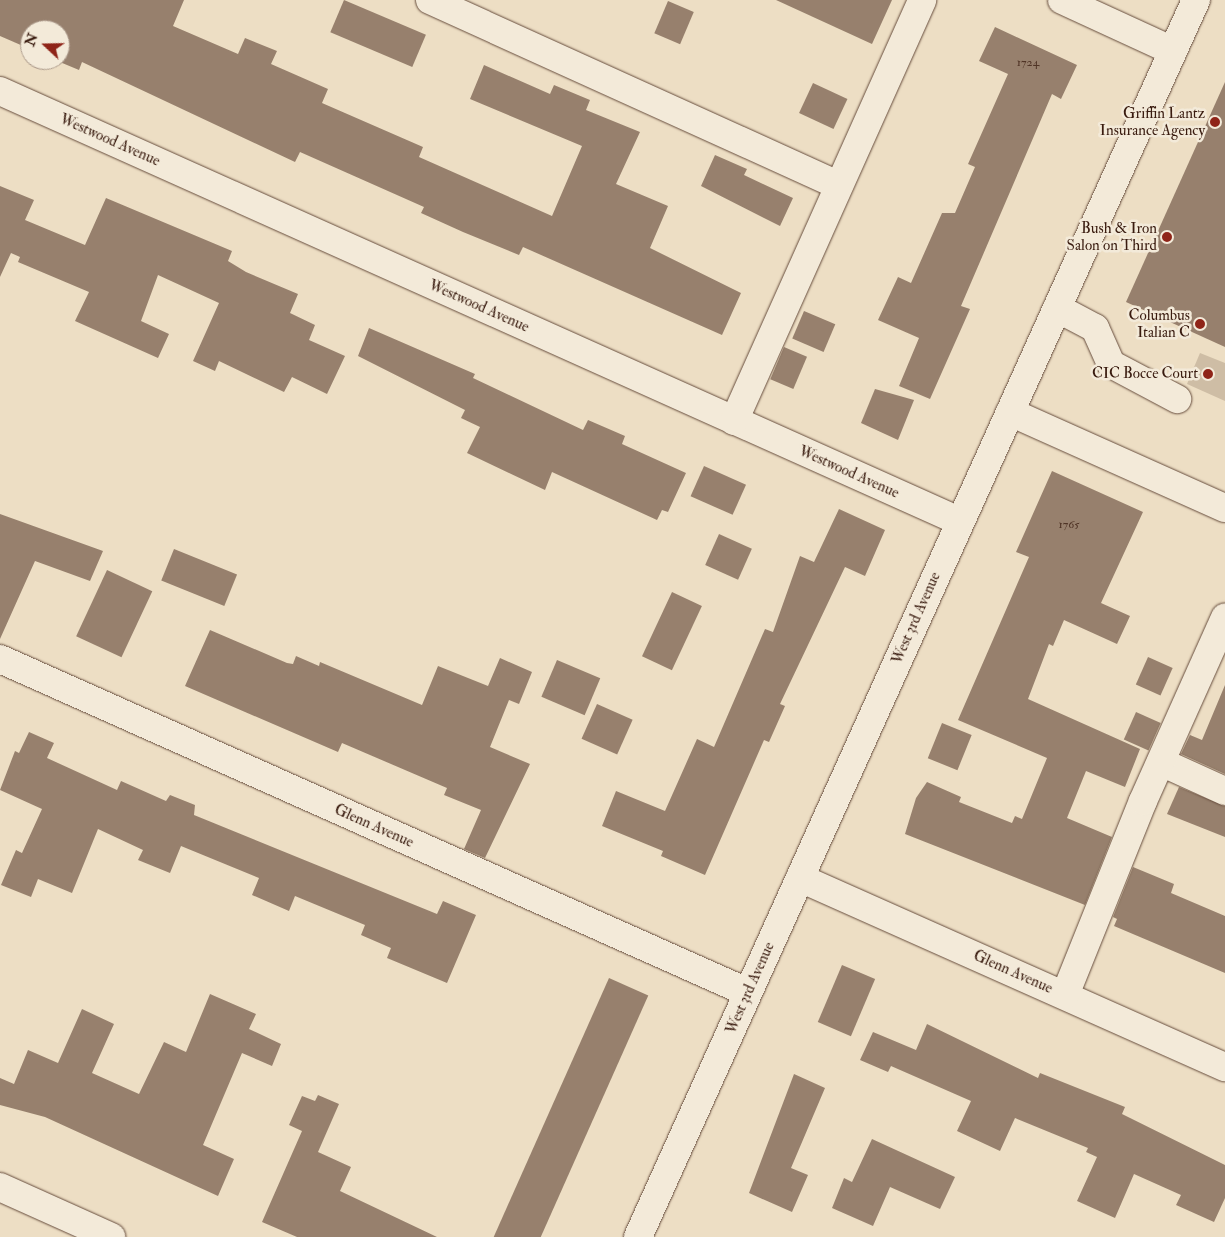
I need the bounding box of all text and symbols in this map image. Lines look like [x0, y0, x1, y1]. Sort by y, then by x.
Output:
north arrow [20, 20, 70, 70]
text: N [21, 31, 42, 49]
house number: 1724 [1017, 56, 1039, 70]
place label: Griffin Lantz Insurance Agency [1100, 104, 1205, 139]
street label: Westwood Avenue [57, 110, 163, 170]
marker: Griffin Lantz Insurance Agency [1209, 116, 1221, 128]
place label: Bush & Iron Salon on Third [1067, 219, 1157, 254]
marker: Bush & Iron Salon on Third [1161, 231, 1173, 243]
street label: Westwood Avenue [426, 276, 532, 336]
place label: Columbus Italian C [1129, 306, 1190, 341]
marker: Columbus Italian C [1194, 318, 1206, 330]
place label: CIC Bocce Court [1092, 365, 1198, 383]
marker: CIC Bocce Court [1202, 368, 1214, 380]
street label: Westwood Avenue [796, 442, 902, 502]
house number: 1765 [1058, 518, 1080, 532]
street label: West 3rd Avenue [888, 569, 944, 667]
street label: Glenn Avenue [332, 801, 416, 851]
street label: West 3rd Avenue [722, 939, 778, 1037]
street label: Glenn Avenue [971, 947, 1055, 997]

